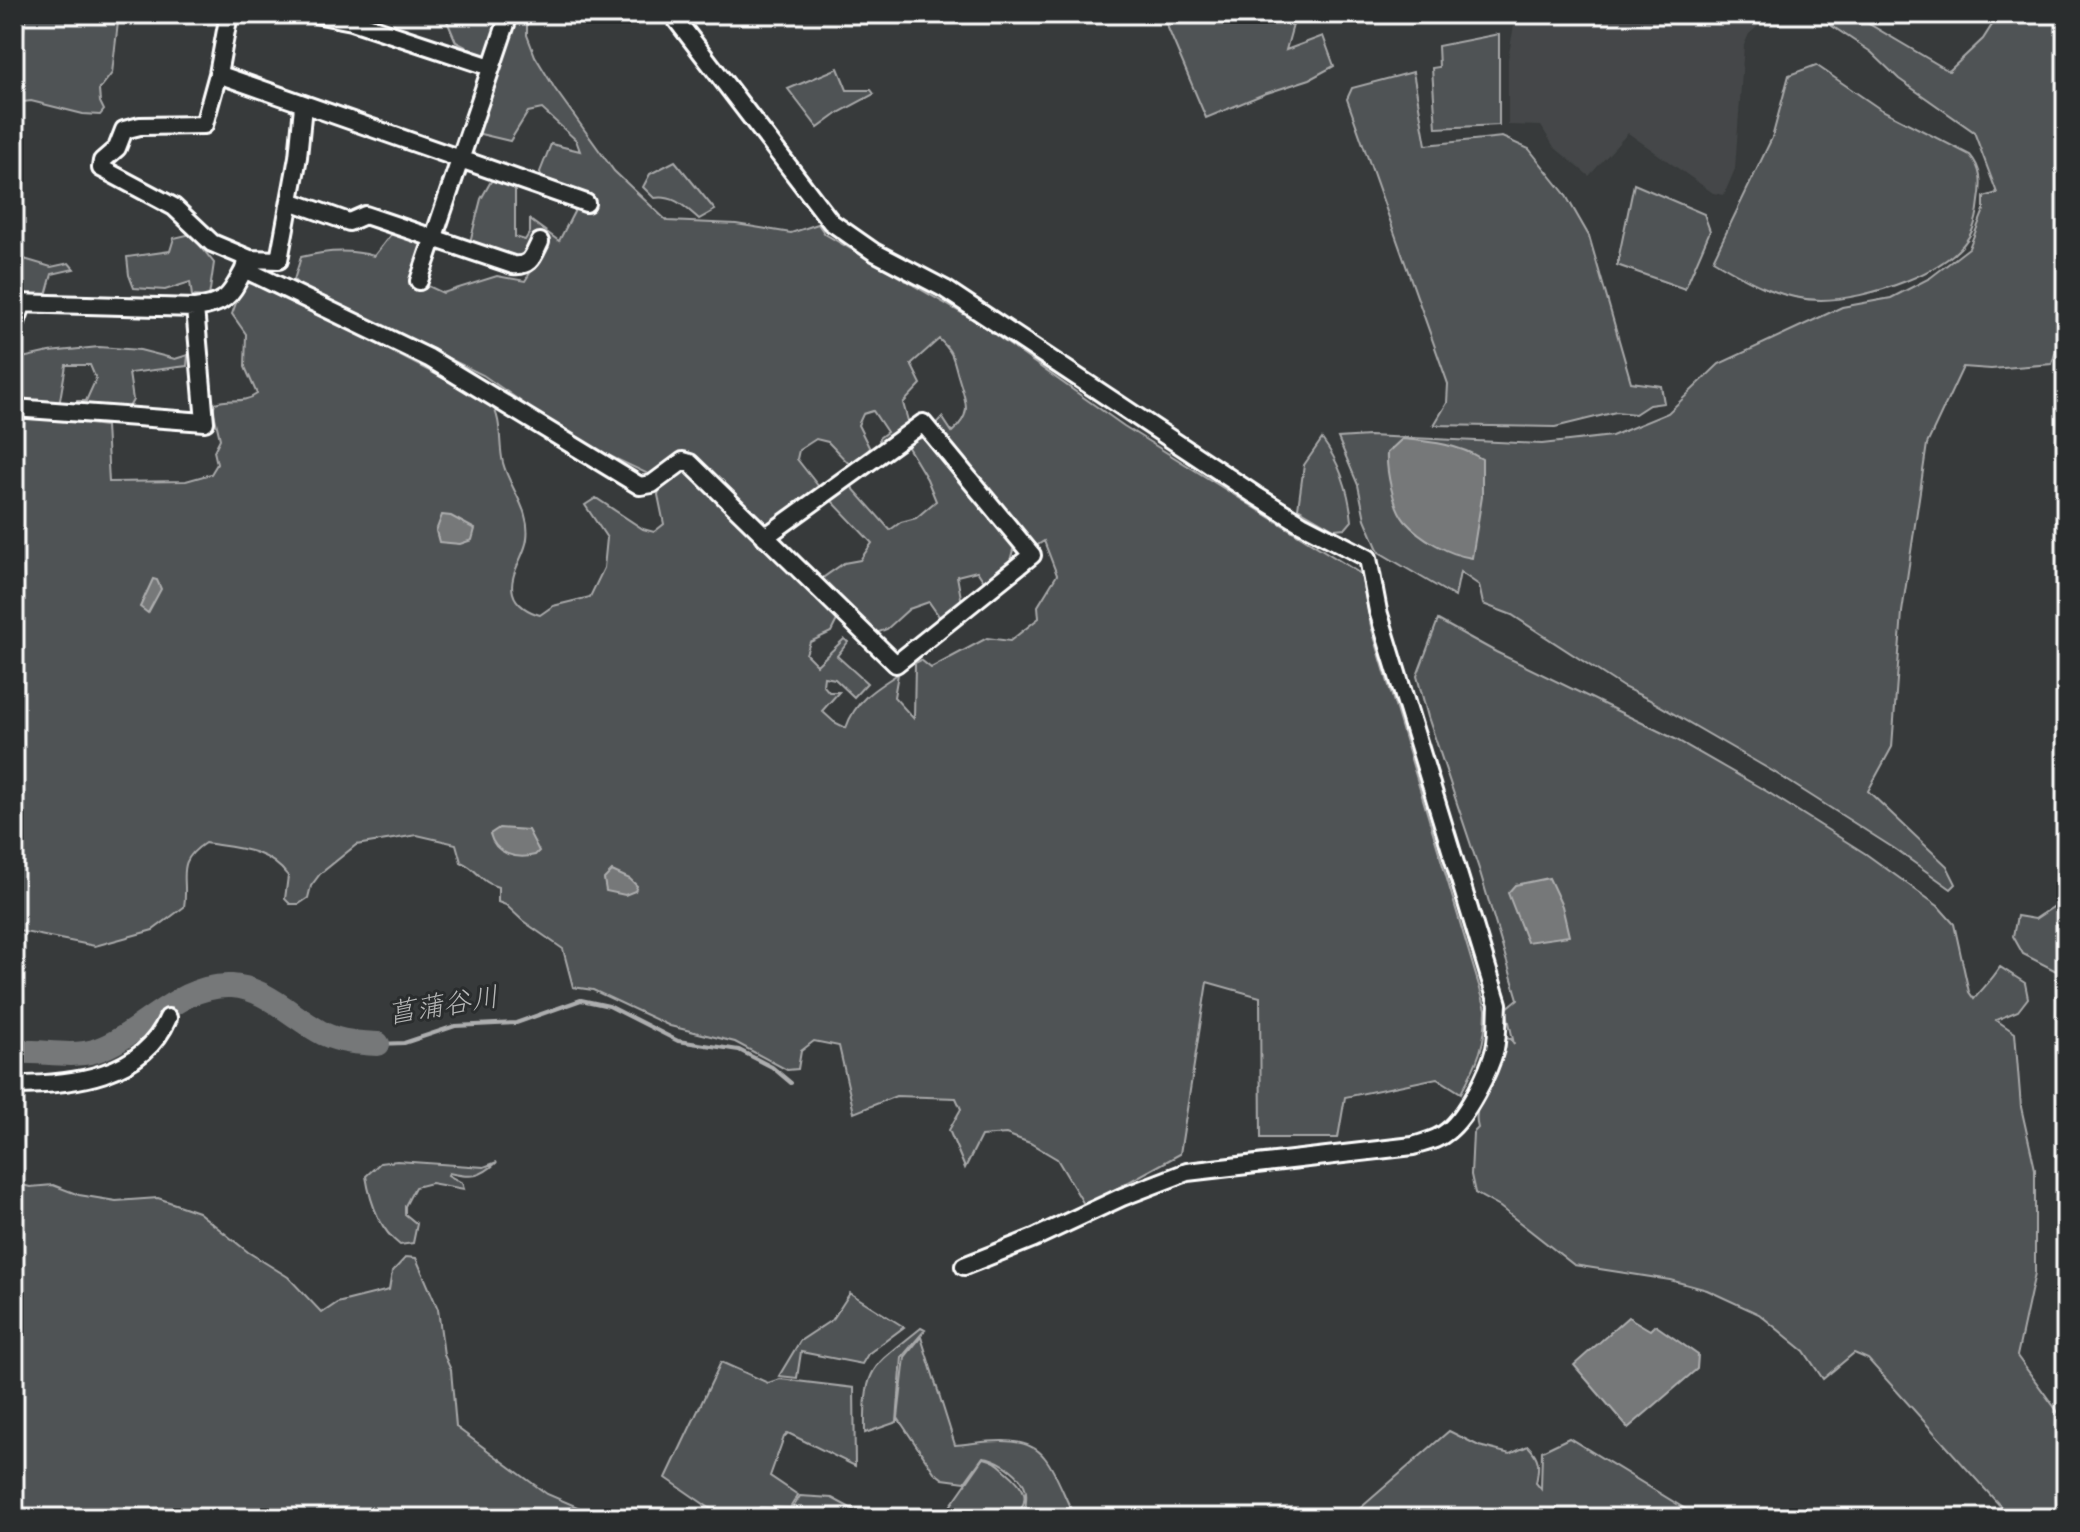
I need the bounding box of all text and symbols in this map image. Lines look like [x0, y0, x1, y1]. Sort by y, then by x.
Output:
water label: 菖蒲谷川 [385, 976, 501, 1032]

